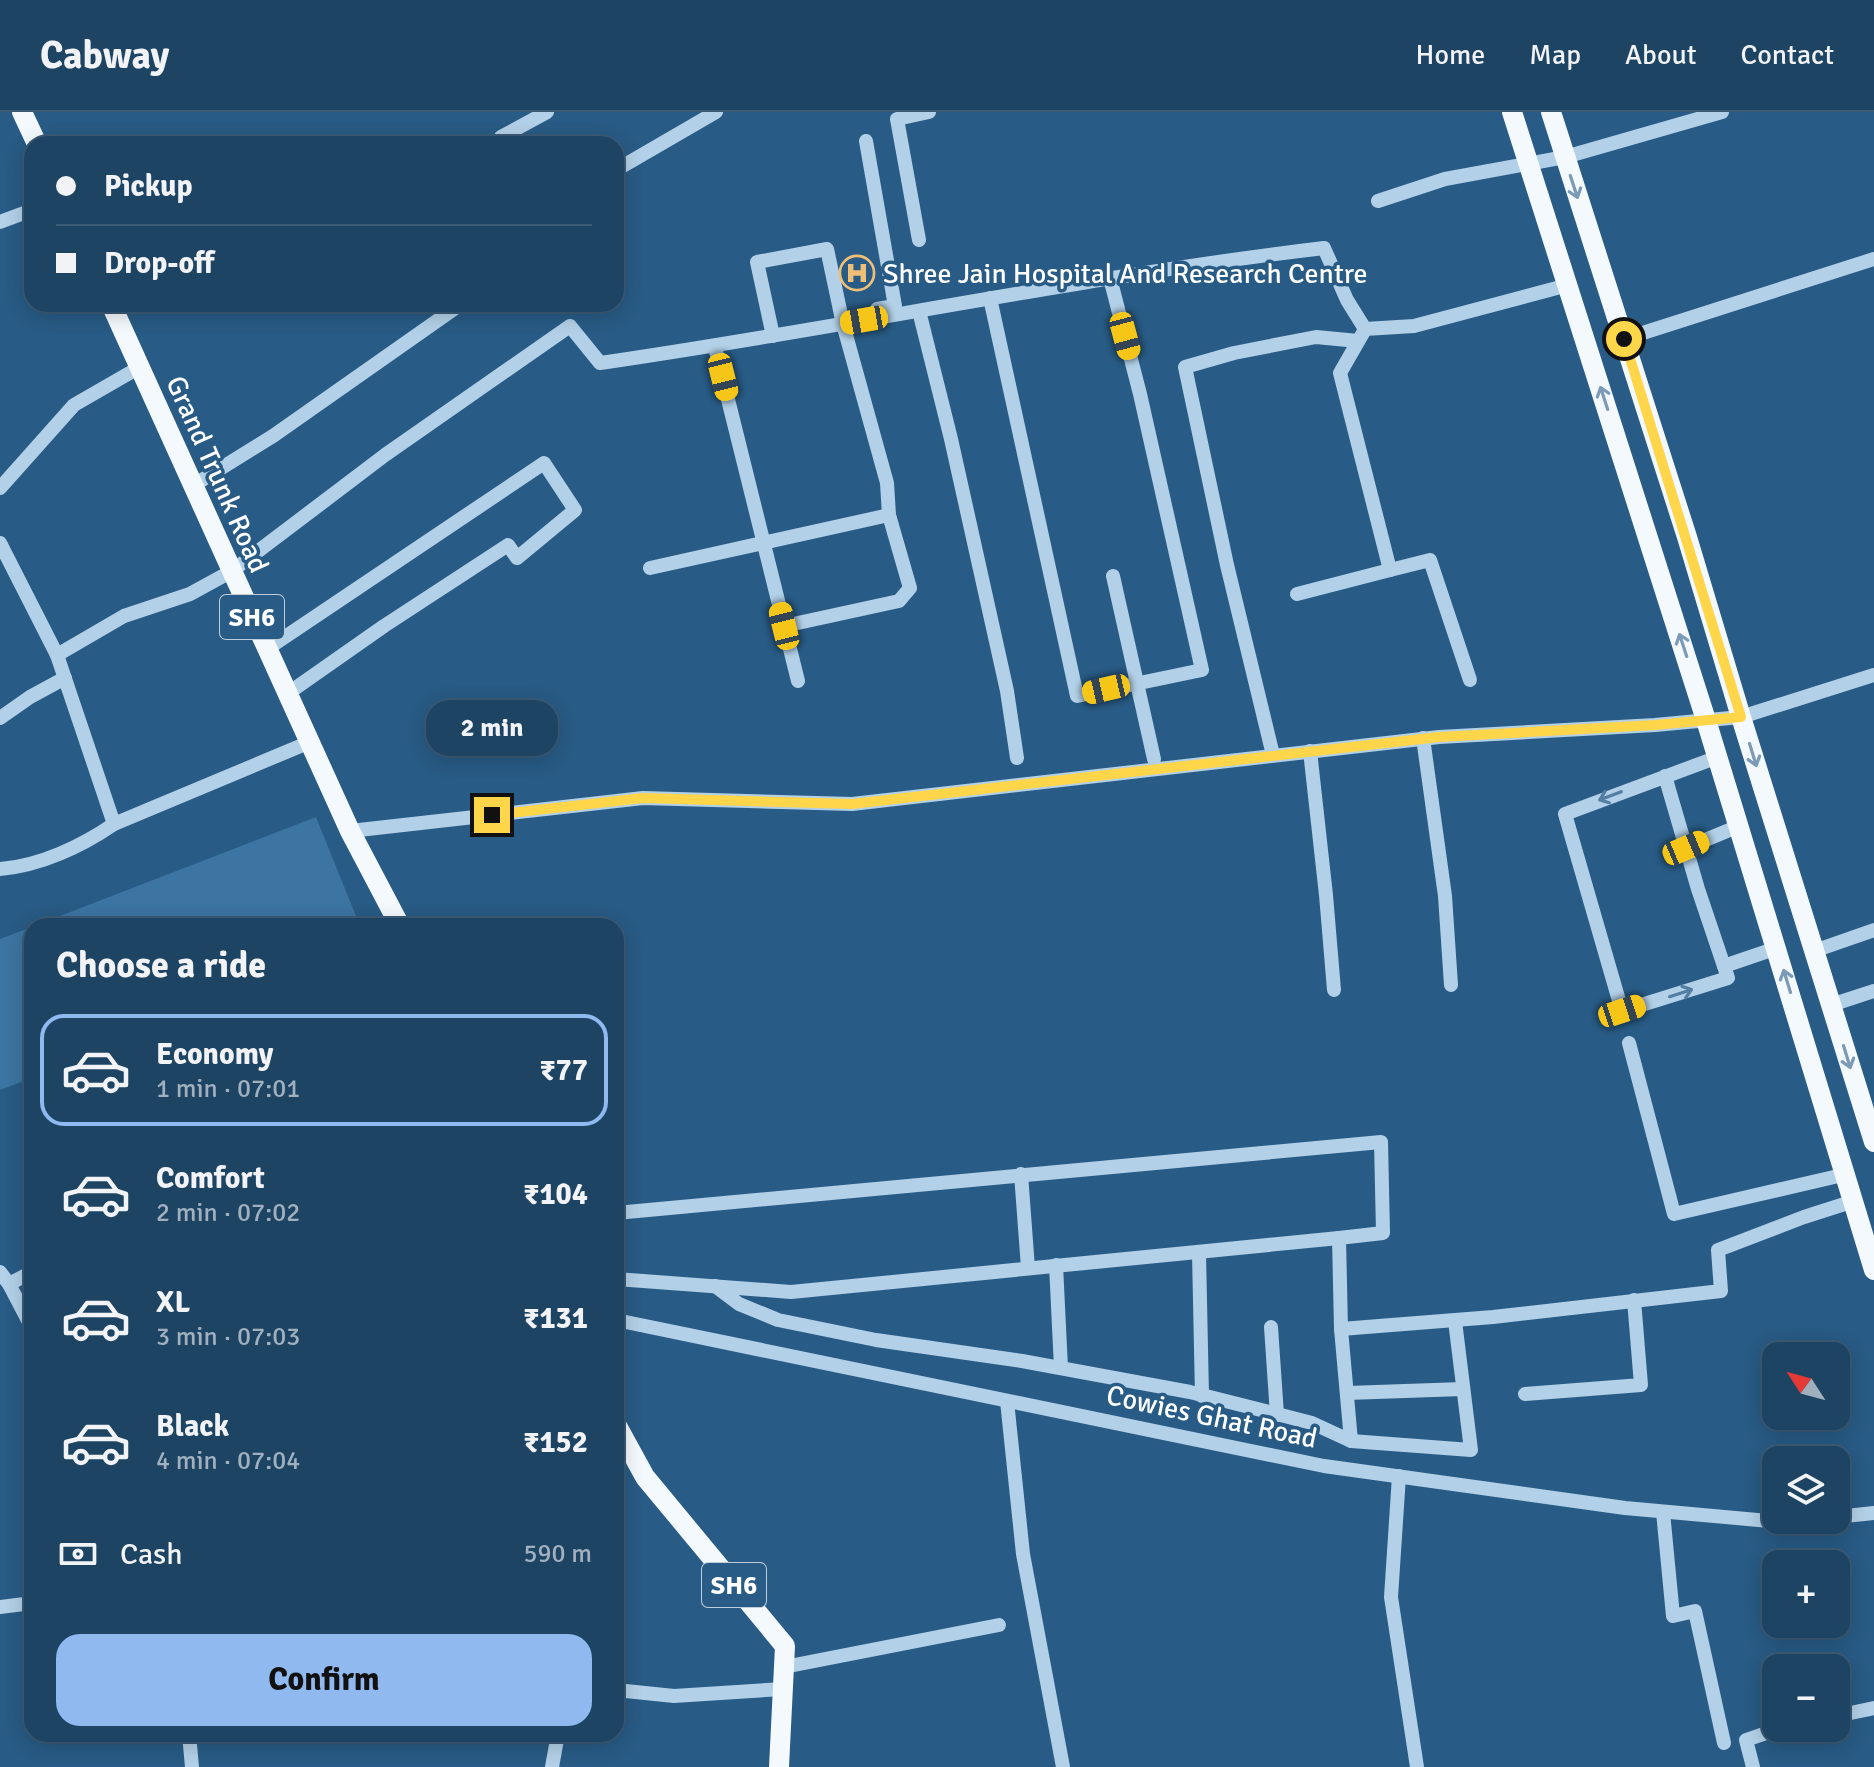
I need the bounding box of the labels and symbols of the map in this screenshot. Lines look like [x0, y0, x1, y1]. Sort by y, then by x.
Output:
one-way arrow [1567, 173, 1582, 199]
hospital icon: Shree Jain Hospital And Research Centre [838, 254, 876, 292]
place label: Shree Jain Hospital And Research Centre [883, 257, 1367, 291]
car [838, 304, 890, 336]
car [1107, 310, 1143, 362]
route start [1606, 321, 1642, 357]
car [706, 351, 740, 403]
street label: Grand Trunk Road [158, 371, 276, 578]
one-way arrow [1595, 385, 1610, 410]
road number: SH6 [220, 595, 284, 639]
car [767, 600, 801, 652]
one-way arrow [1674, 633, 1689, 658]
car [1080, 672, 1132, 706]
callout: 2 min [426, 699, 558, 755]
one-way arrow [1746, 743, 1761, 768]
one-way arrow [1598, 790, 1623, 804]
route end [474, 797, 510, 833]
car [1659, 828, 1713, 868]
one-way arrow [1779, 969, 1793, 994]
one-way arrow [1668, 984, 1693, 999]
car [1595, 992, 1649, 1030]
one-way arrow [1840, 1043, 1855, 1069]
north arrow [1762, 1342, 1850, 1430]
street label: Cowies Ghat Road [1103, 1378, 1320, 1456]
road number: SH6 [702, 1563, 766, 1607]

